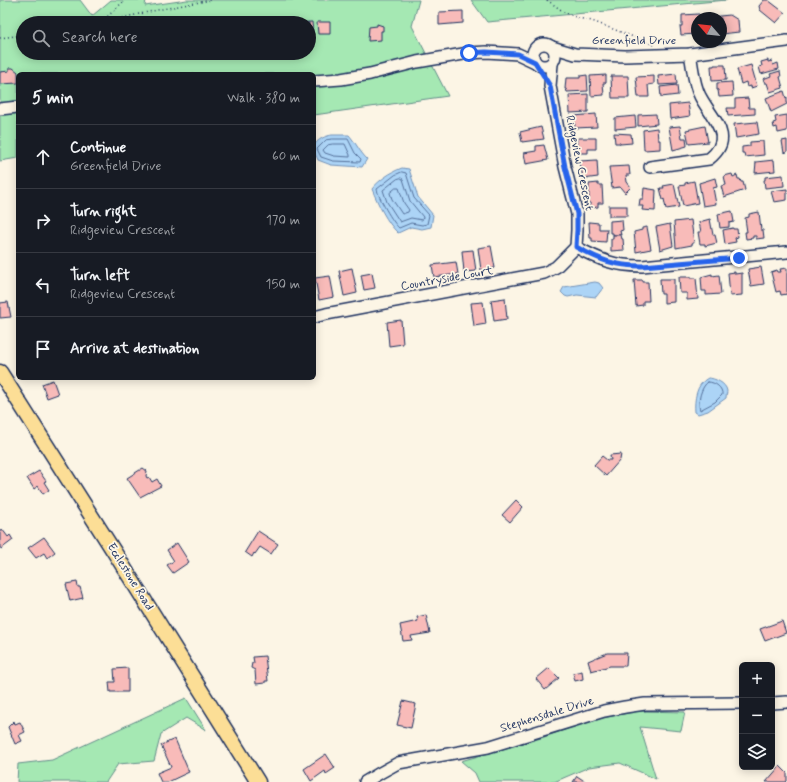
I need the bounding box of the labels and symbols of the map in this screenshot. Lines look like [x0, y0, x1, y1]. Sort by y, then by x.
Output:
north arrow [691, 12, 727, 48]
street label: Greenfield Drive [592, 33, 676, 49]
route start [460, 44, 478, 62]
street label: Ridgeview Crescent [561, 114, 597, 213]
route end [730, 249, 748, 267]
street label: Countryside Court [400, 263, 494, 295]
street label: Ecclestone Road [103, 540, 157, 614]
street label: Stephensdale Drive [498, 693, 596, 737]

